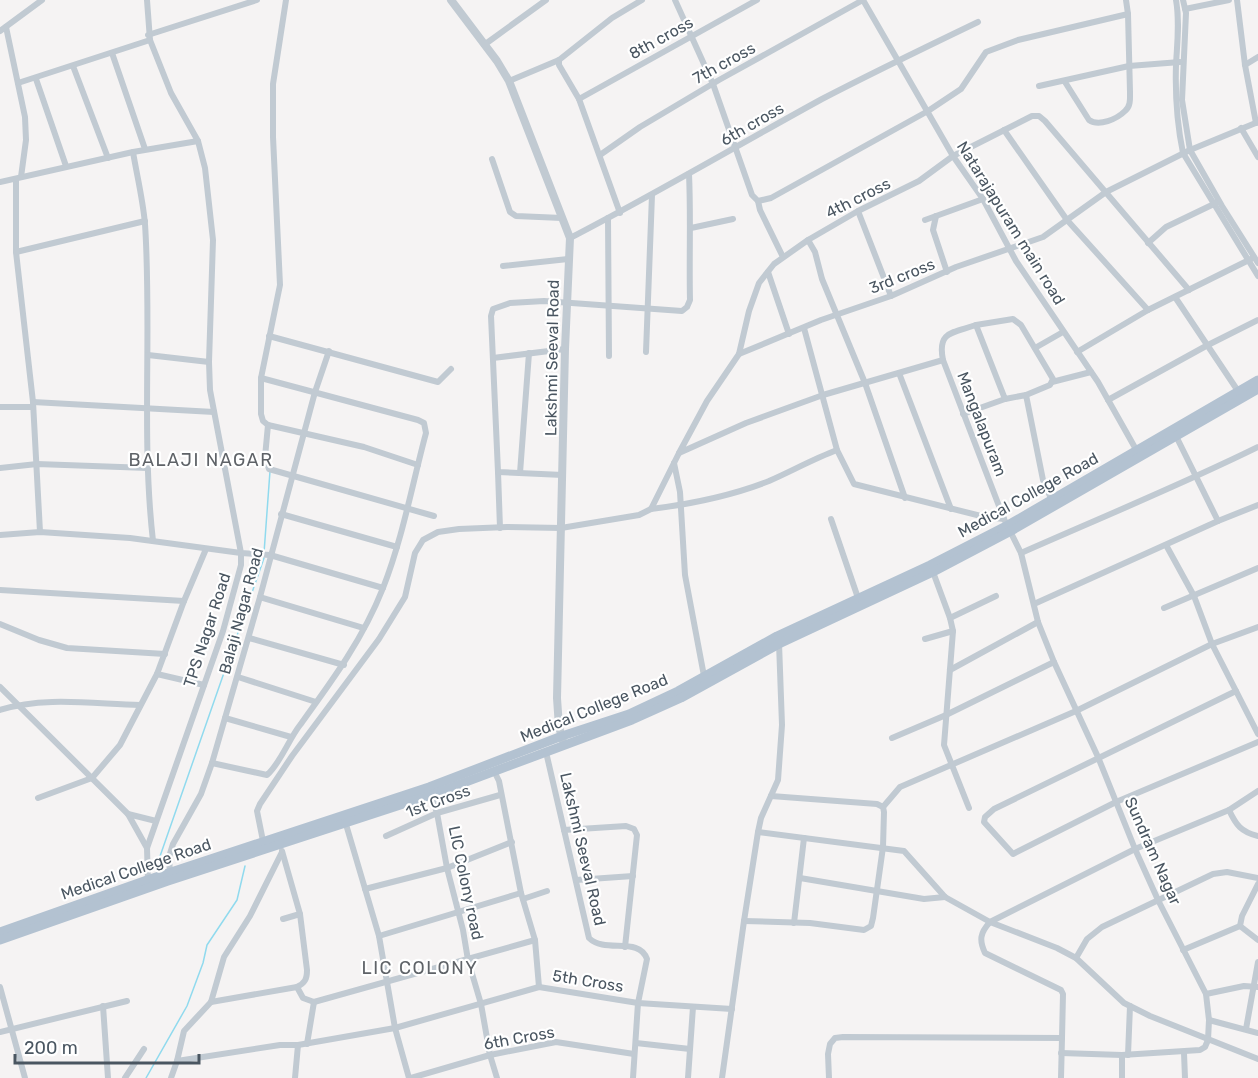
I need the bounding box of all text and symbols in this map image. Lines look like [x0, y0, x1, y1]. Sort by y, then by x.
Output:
street label: 8th cross [626, 13, 696, 63]
street label: 7th cross [689, 38, 759, 88]
street label: 6th cross [717, 98, 787, 150]
street label: Natarajapuram main road [953, 138, 1069, 308]
street label: 4th cross [822, 174, 894, 222]
street label: 3rd cross [866, 254, 938, 298]
street label: Lakshmi Seeval Road [541, 280, 563, 436]
street label: Mangalapuram [953, 369, 1011, 479]
district label: BALAJI NAGAR [129, 449, 273, 471]
street label: Medical College Road [955, 449, 1101, 541]
street label: Balaji Nagar Road [215, 546, 267, 676]
street label: TPS Nagar Road [180, 570, 234, 690]
street label: Medical College Road [517, 670, 671, 746]
street label: Lakshmi Seeval Road [556, 771, 610, 927]
street label: 1st Cross [403, 781, 473, 821]
street label: Sundram Nagar [1121, 794, 1185, 908]
street label: LIC Colony road [445, 824, 487, 942]
street label: Medical College Road [58, 834, 214, 904]
district label: LIC COLONY [362, 957, 478, 979]
street label: 5th Cross [551, 966, 625, 996]
street label: 6th Cross [482, 1022, 556, 1054]
scale bar [15, 1027, 200, 1065]
text: 200 m [24, 1037, 78, 1059]

